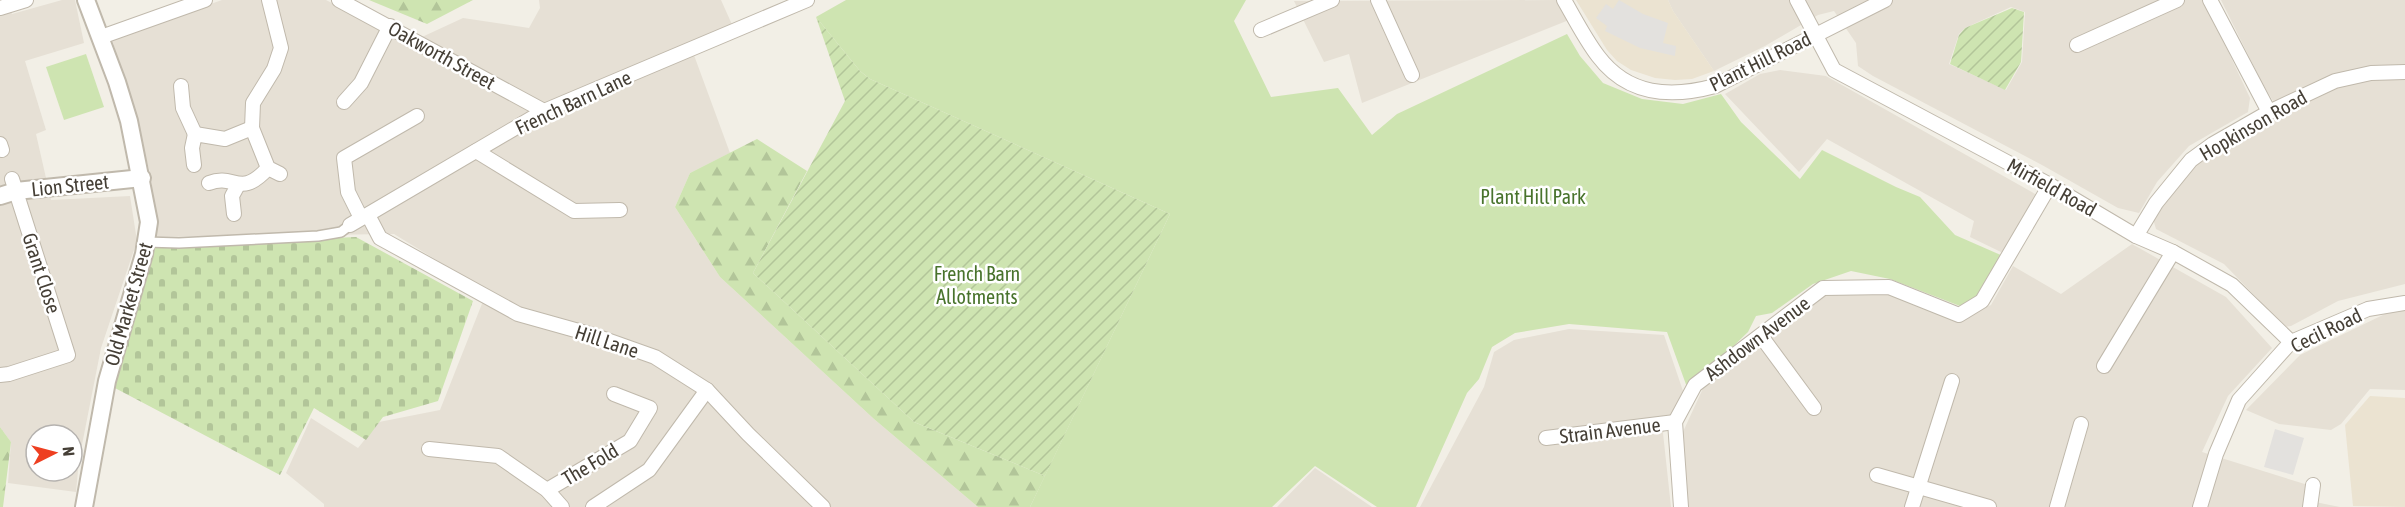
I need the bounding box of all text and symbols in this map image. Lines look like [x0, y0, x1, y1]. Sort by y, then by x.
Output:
street label: Oakworth Street [385, 16, 500, 94]
street label: Plant Hill Road [1705, 26, 1815, 96]
street label: French Barn Lane [511, 65, 635, 139]
street label: Hopkinson Road [2195, 85, 2311, 165]
street label: Mirfield Road [2003, 153, 2101, 221]
street label: Lion Street [30, 169, 110, 201]
park label: Plant Hill Park [1480, 185, 1586, 208]
street label: Grant Close [18, 230, 66, 316]
street label: Old Market Street [99, 239, 157, 368]
park label: French Barn Allotments [934, 262, 1020, 308]
street label: Ashdown Avenue [1700, 291, 1814, 385]
street label: Cecil Road [2287, 303, 2365, 357]
street label: Hill Lane [572, 320, 642, 362]
street label: Strain Avenue [1558, 412, 1662, 448]
north arrow [24, 423, 84, 483]
street label: The Fold [558, 438, 622, 490]
text: N [59, 446, 78, 457]

